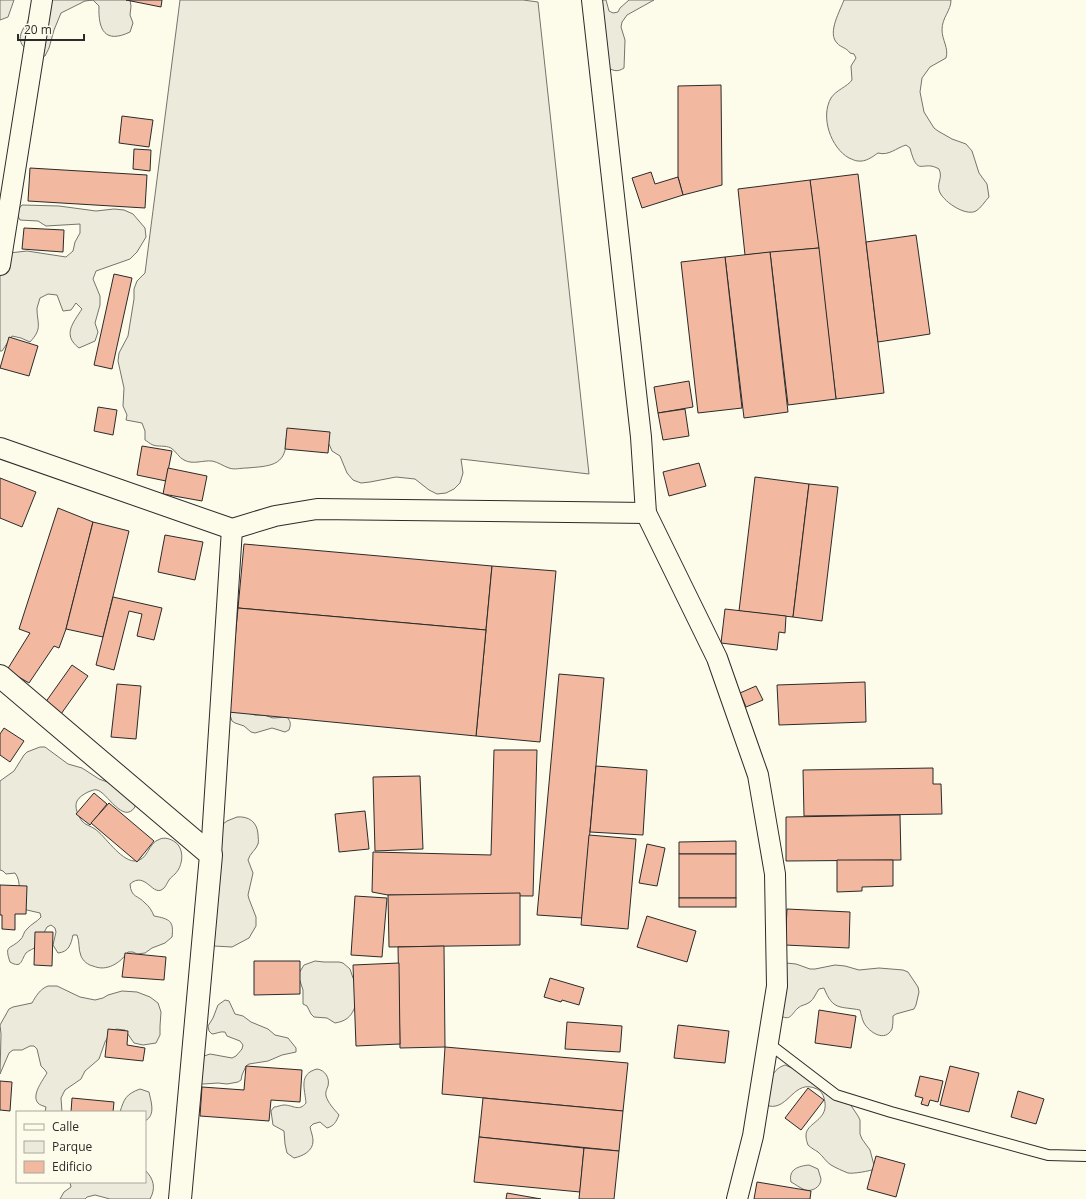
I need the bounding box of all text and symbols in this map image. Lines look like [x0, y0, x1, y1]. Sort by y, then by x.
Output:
scale bar [18, 16, 84, 42]
text: 20 m [24, 21, 52, 38]
legend [16, 1111, 146, 1183]
text: Calle [52, 1118, 79, 1135]
text: Parque [52, 1138, 92, 1155]
text: Edificio [52, 1158, 92, 1175]

